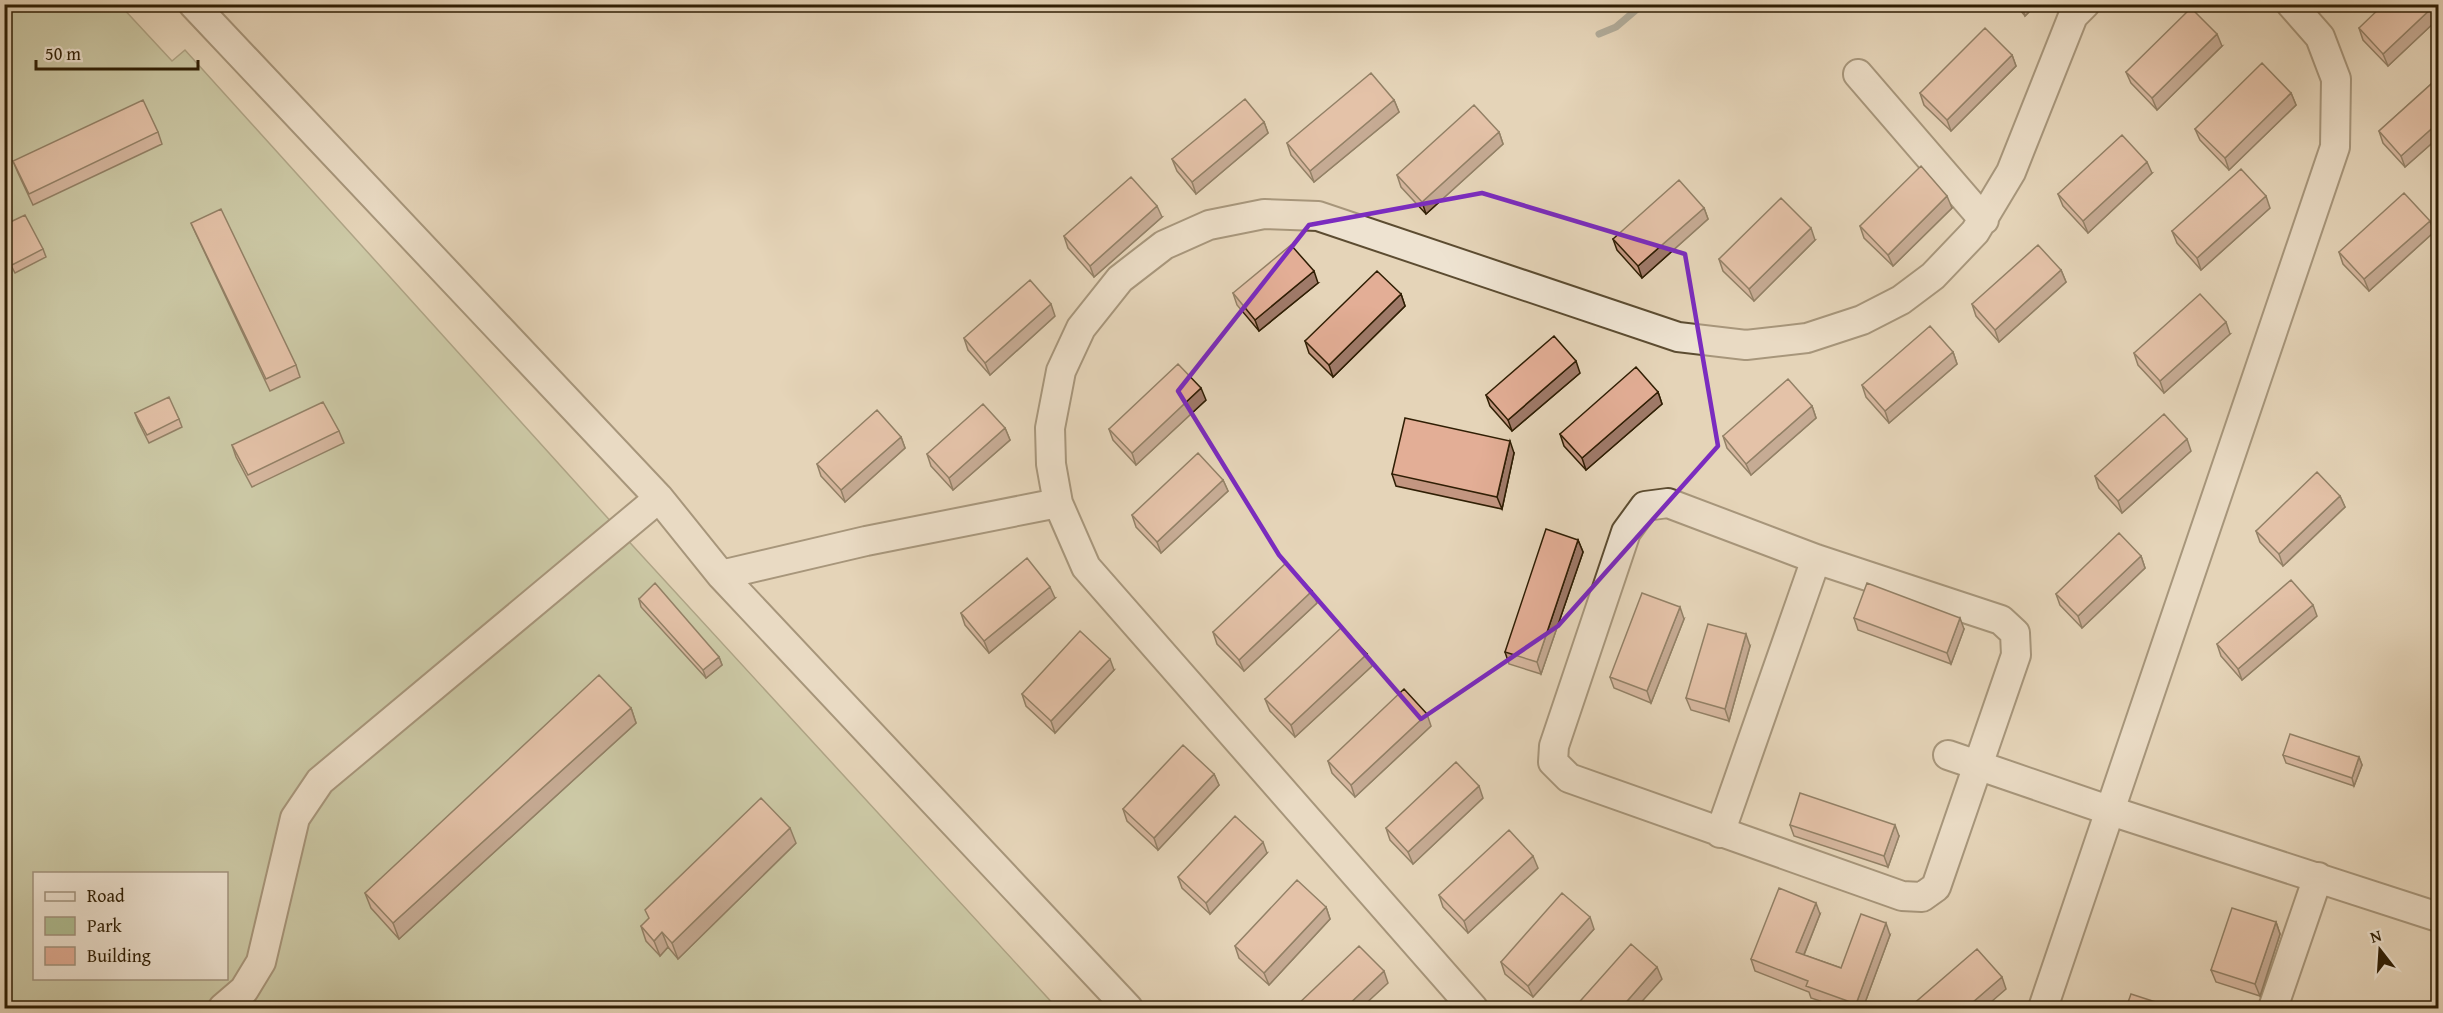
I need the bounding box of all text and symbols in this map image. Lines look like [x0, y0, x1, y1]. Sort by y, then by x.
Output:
scale bar [36, 33, 198, 71]
text: 50 m [45, 40, 81, 67]
legend [33, 872, 228, 980]
text: Road [87, 882, 125, 909]
text: Park [87, 912, 123, 939]
north arrow [2350, 920, 2410, 980]
text: N [2367, 923, 2385, 949]
text: Building [87, 942, 151, 969]

